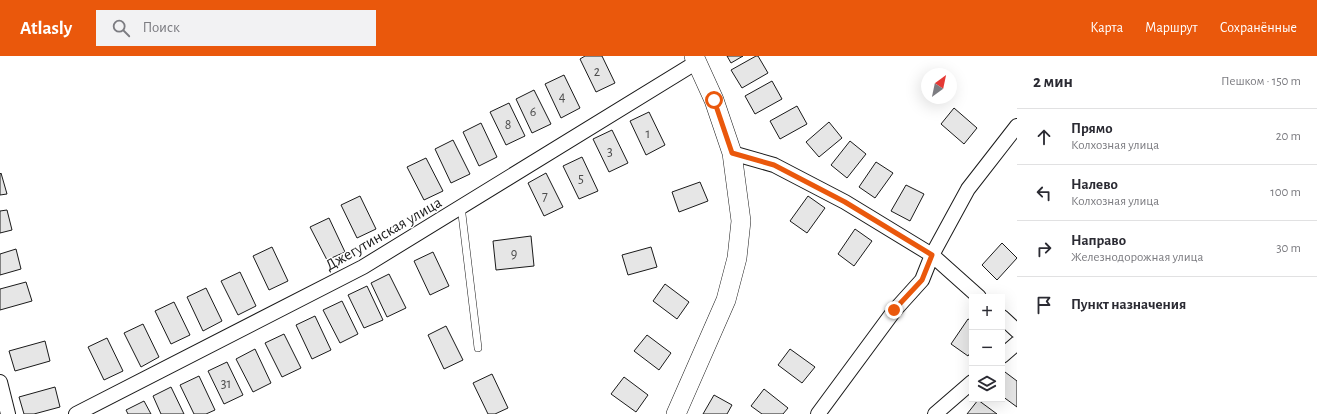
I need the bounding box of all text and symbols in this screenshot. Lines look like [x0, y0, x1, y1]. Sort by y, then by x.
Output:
search box [96, 10, 376, 46]
icon: search [110, 17, 132, 39]
text: Atlasly [20, 19, 72, 38]
text: Поиск [142, 20, 180, 35]
text: Карта [1090, 21, 1123, 35]
text: Маршрут [1145, 21, 1198, 35]
text: Сохранённые [1220, 21, 1297, 35]
house number: 2 [594, 65, 600, 79]
north arrow [921, 68, 957, 104]
text: 2 мин [1033, 73, 1073, 90]
text: Пешком · 150 m [1221, 75, 1301, 88]
house number: 4 [559, 90, 566, 104]
route start [705, 91, 723, 109]
house number: 6 [530, 105, 536, 119]
house number: 8 [505, 118, 511, 132]
text: Прямо [1071, 121, 1113, 136]
icon: ahead [1033, 126, 1055, 148]
house number: 1 [646, 127, 650, 141]
text: 20 m [1276, 130, 1301, 143]
text: Колхозная улица [1071, 139, 1159, 152]
house number: 3 [607, 145, 613, 159]
house number: 5 [578, 172, 584, 186]
text: Налево [1071, 177, 1118, 192]
icon: left [1033, 182, 1055, 204]
text: 100 m [1270, 186, 1301, 199]
house number: 7 [542, 189, 548, 203]
street label: Джегутинская улица [323, 194, 445, 275]
text: Колхозная улица [1071, 195, 1159, 208]
text: Направо [1071, 233, 1126, 248]
icon: right [1033, 238, 1055, 260]
text: 30 m [1276, 242, 1301, 255]
house number: 9 [511, 247, 517, 261]
text: Железнодорожная улица [1071, 251, 1203, 264]
map controls [969, 294, 1005, 402]
button: + [969, 294, 1005, 330]
icon: arrive [1033, 294, 1055, 316]
text: Пункт назначения [1071, 297, 1186, 312]
route end [885, 301, 903, 319]
button: − [969, 330, 1005, 366]
button: layers [969, 366, 1005, 402]
house number: 31 [221, 377, 231, 391]

